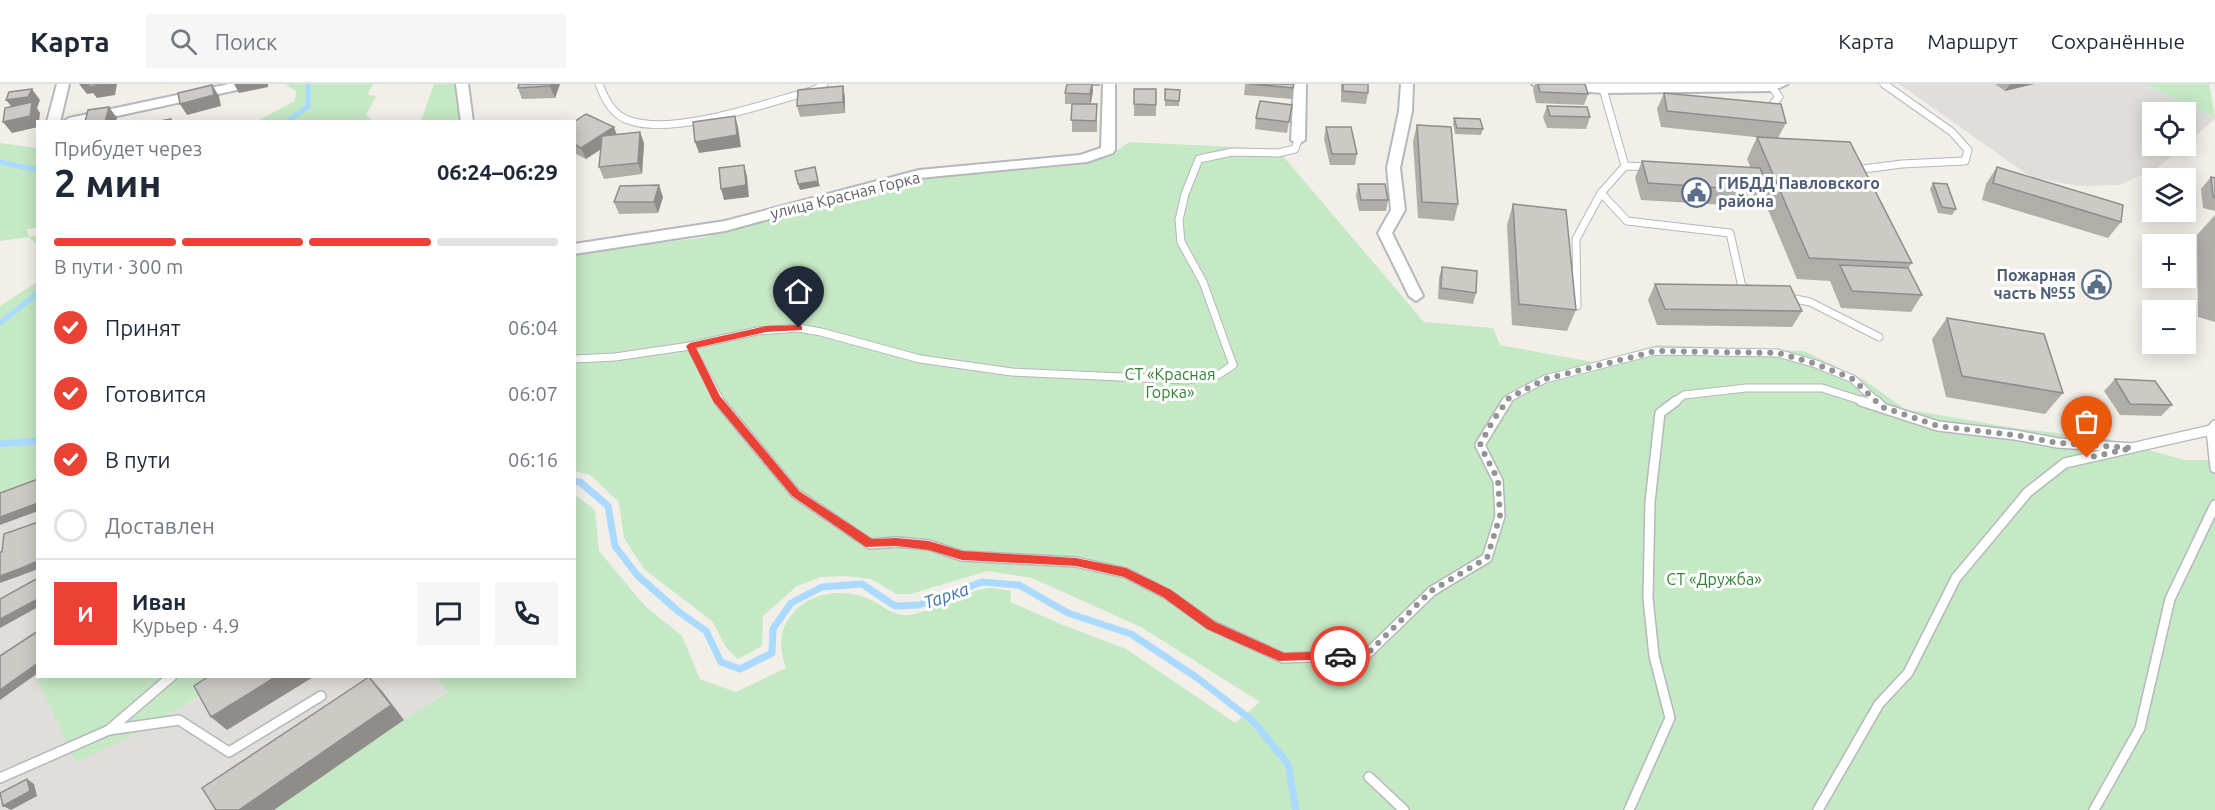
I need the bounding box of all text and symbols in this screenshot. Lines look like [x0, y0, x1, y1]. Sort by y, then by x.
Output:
search box [146, 14, 566, 68]
icon: search [167, 25, 200, 58]
text: Карта [30, 26, 110, 57]
text: Поиск [215, 29, 277, 54]
text: Карта [1838, 29, 1894, 53]
text: Маршрут [1927, 29, 2018, 53]
text: Сохранённые [2051, 29, 2185, 53]
map controls [2142, 102, 2196, 354]
button: locate [2142, 102, 2196, 156]
text: Прибудет через [54, 137, 202, 160]
text: 06:24–06:29 [437, 159, 558, 184]
text: 2 мин [54, 161, 162, 204]
street label: улица Красная Горка [768, 168, 922, 222]
button: layers [2142, 168, 2196, 222]
place label: ГИБДД Павловского района [1718, 174, 1880, 210]
public building icon: ГИБДД Павловского района [1681, 176, 1713, 208]
button: + [2142, 234, 2196, 288]
text: В пути · 300 m [54, 255, 183, 278]
pin [773, 266, 824, 328]
place label: Пожарная часть №55 [1994, 266, 2076, 302]
public building icon: Пожарная часть №55 [2081, 268, 2113, 300]
icon: home [782, 275, 815, 308]
button: − [2142, 300, 2196, 354]
icon: check [54, 311, 87, 344]
text: Принят [105, 315, 181, 340]
text: 06:04 [508, 316, 558, 339]
park label: СТ «Красная Горка» [1124, 365, 1216, 401]
icon: check [54, 377, 87, 410]
text: Готовится [105, 381, 206, 406]
text: 06:07 [508, 382, 558, 405]
pin [2061, 396, 2112, 458]
icon: bag [2070, 405, 2103, 438]
icon: check [54, 443, 87, 476]
text: В пути [105, 447, 171, 472]
text: 06:16 [508, 448, 558, 471]
text: Доставлен [105, 513, 215, 538]
park label: СТ «Дружба» [1666, 570, 1762, 588]
water label: Тарка [921, 578, 972, 612]
button: chat [417, 582, 480, 645]
button: phone [495, 582, 558, 645]
text: Иван [132, 589, 186, 614]
text: И [77, 601, 94, 626]
text: Курьер · 4.9 [132, 614, 239, 637]
courier [1310, 626, 1370, 686]
icon: car [1324, 640, 1357, 673]

